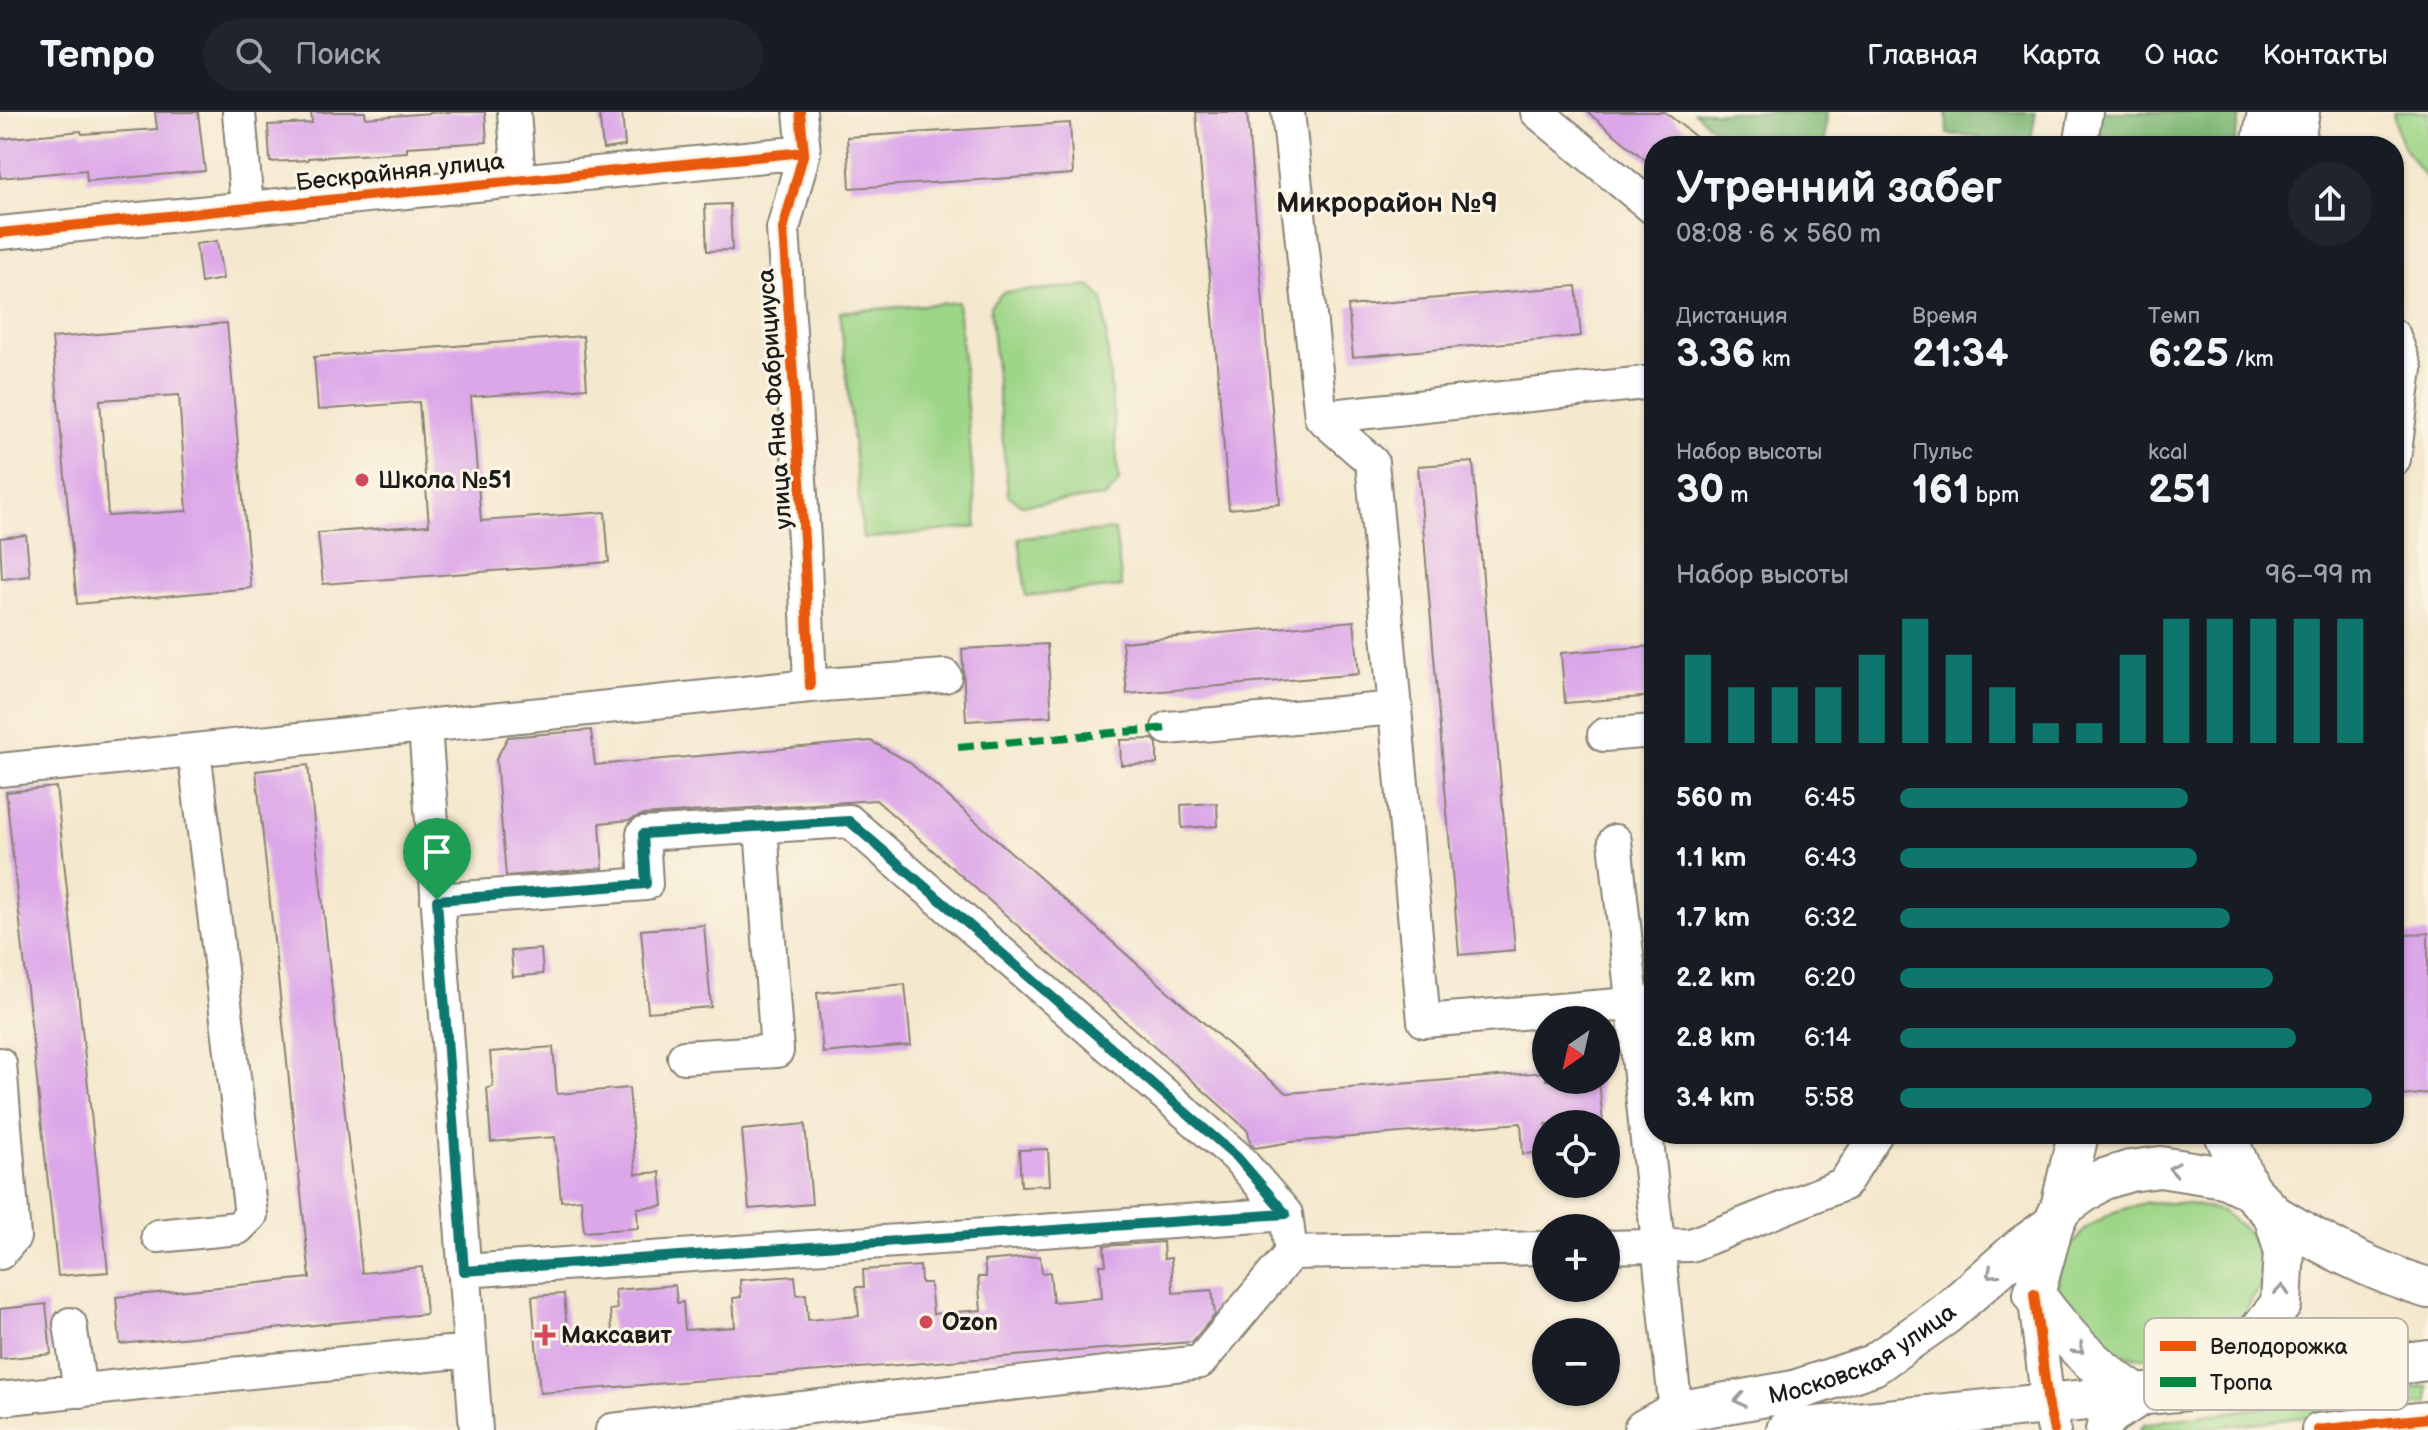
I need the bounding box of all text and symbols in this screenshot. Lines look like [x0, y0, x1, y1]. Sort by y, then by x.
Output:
search box [203, 19, 763, 91]
text: Tempo [40, 33, 155, 78]
icon: search [231, 33, 275, 77]
text: Поиск [295, 37, 381, 73]
text: Главная [1867, 39, 1978, 72]
text: Карта [2022, 39, 2101, 72]
text: О нас [2145, 39, 2218, 72]
text: Контакты [2262, 39, 2388, 72]
street label: Бескрайняя улица [295, 147, 505, 197]
text: Утренний забег [1676, 162, 2002, 215]
button: share [2288, 162, 2372, 246]
district label: Микрорайон №9 [1276, 187, 1498, 220]
text: 08:08 · 6 × 560 m [1676, 219, 1881, 250]
street label: улица Яна Фабрициуса [751, 268, 799, 530]
text: Дистанция [1676, 303, 1787, 330]
text: Время [1912, 303, 1977, 330]
text: Темп [2148, 303, 2200, 330]
text: 3.36 [1676, 330, 1756, 378]
text: 21:34 [1912, 330, 2008, 378]
text: 6:25 [2148, 330, 2229, 378]
text: km [1756, 346, 1791, 373]
text: /km [2229, 346, 2274, 373]
text: Набор высоты [1676, 439, 1822, 466]
text: Пульс [1912, 439, 1973, 466]
text: kcal [2148, 439, 2187, 466]
place label: Школа №51 [378, 466, 512, 495]
text: 30 [1676, 466, 1724, 514]
text: 161 [1912, 466, 1970, 514]
text: 251 [2148, 466, 2212, 514]
marker: Школа №51 [353, 471, 371, 489]
text: m [1724, 482, 1748, 509]
text: bpm [1970, 482, 2019, 509]
text: Набор высоты [1676, 560, 1849, 591]
text: 96–99 m [2265, 560, 2372, 591]
text: 560 m [1676, 783, 1752, 814]
text: 6:45 [1804, 783, 1856, 814]
pin [403, 818, 471, 900]
icon: arrive [415, 830, 459, 874]
text: 1.1 km [1676, 843, 1746, 874]
text: 6:43 [1804, 843, 1857, 874]
text: 1.7 km [1676, 903, 1750, 934]
text: 6:32 [1804, 903, 1856, 934]
text: 2.2 km [1676, 963, 1756, 994]
text: 6:20 [1804, 963, 1856, 994]
north arrow [1532, 1006, 1620, 1094]
map controls [1532, 1006, 1620, 1406]
text: 2.8 km [1676, 1023, 1756, 1054]
text: 6:14 [1804, 1023, 1851, 1054]
text: 3.4 km [1676, 1083, 1755, 1114]
text: 5:58 [1804, 1083, 1854, 1114]
button: locate [1532, 1110, 1620, 1198]
one-way arrow [2168, 1161, 2181, 1178]
button: + [1532, 1214, 1620, 1302]
one-way arrow [1987, 1264, 2001, 1279]
one-way arrow [2273, 1283, 2290, 1296]
street label: Московская улица [1766, 1298, 1962, 1410]
place label: Ozon [942, 1308, 998, 1337]
marker: Ozon [917, 1313, 935, 1331]
button: − [1532, 1318, 1620, 1406]
legend [2144, 1318, 2408, 1410]
place label: Максавит [561, 1321, 673, 1350]
marker: Максавит [536, 1326, 554, 1344]
text: Велодорожка [2210, 1334, 2348, 1361]
one-way arrow [2070, 1340, 2084, 1354]
text: Тропа [2210, 1370, 2272, 1397]
one-way arrow [1734, 1391, 1747, 1408]

